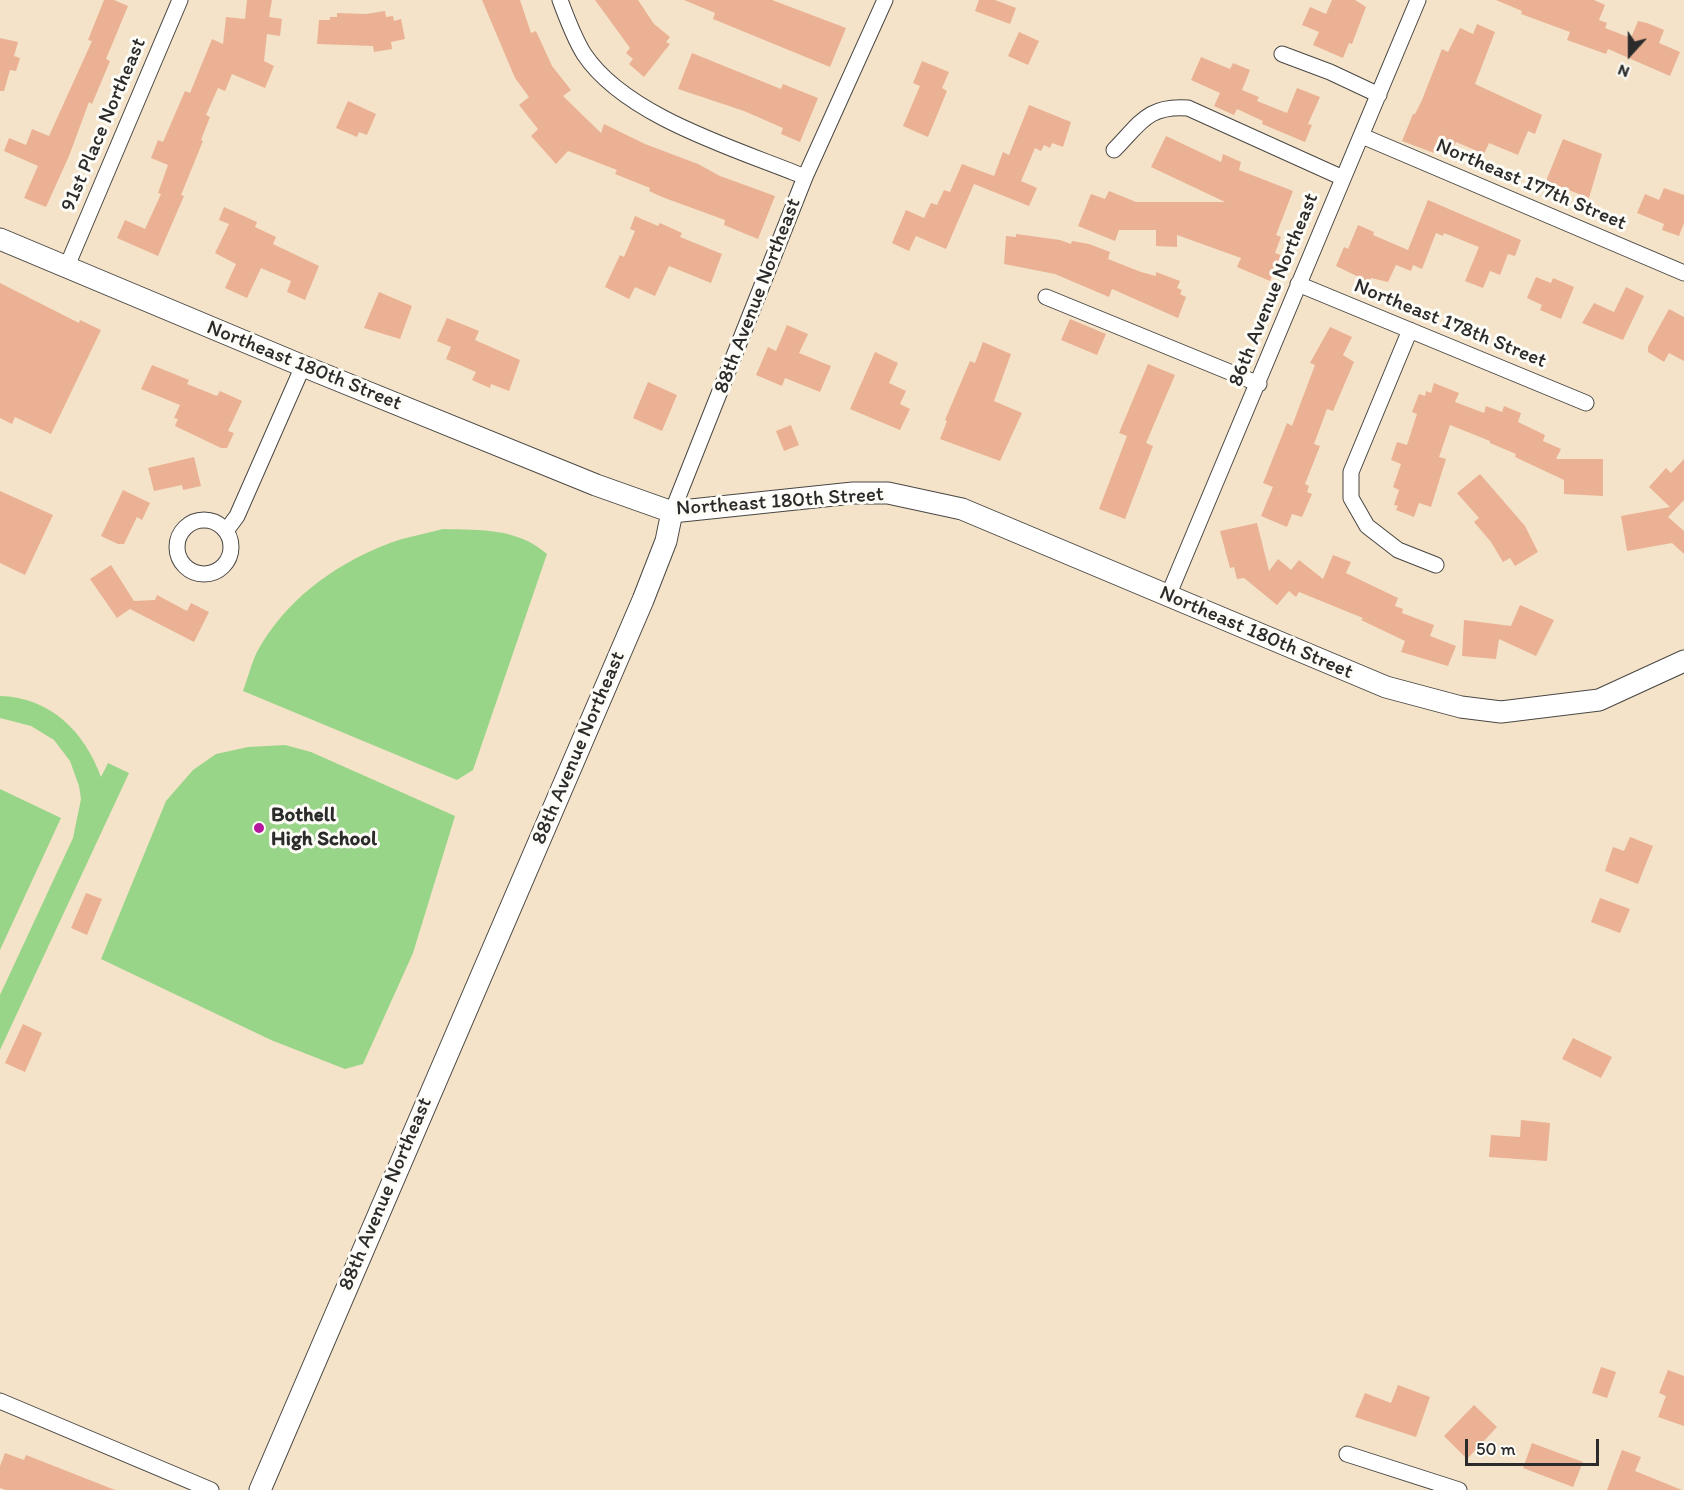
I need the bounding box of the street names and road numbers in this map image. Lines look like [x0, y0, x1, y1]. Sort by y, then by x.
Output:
street label: 91st Place Northeast [56, 34, 152, 216]
street label: Northeast 177th Street [1432, 133, 1630, 237]
street label: 86th Avenue Northeast [1224, 189, 1324, 391]
street label: 88th Avenue Northeast [709, 195, 807, 397]
street label: Northeast 178th Street [1350, 274, 1550, 374]
street label: Northeast 180th Street [203, 315, 405, 417]
street label: Northeast 180th Street [675, 482, 885, 522]
street label: Northeast 180th Street [1155, 581, 1357, 685]
street label: 88th Avenue Northeast [527, 648, 631, 848]
street label: 88th Avenue Northeast [334, 1094, 438, 1294]

